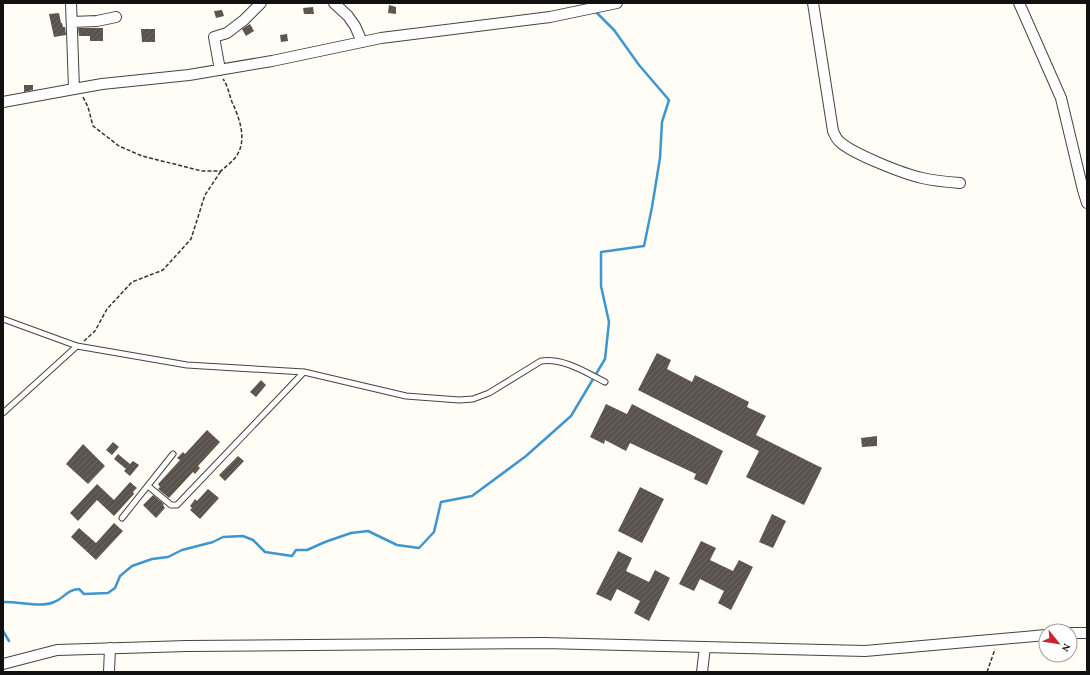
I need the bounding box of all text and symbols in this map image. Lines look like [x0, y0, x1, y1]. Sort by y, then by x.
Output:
north arrow [1038, 623, 1078, 663]
text: N [1059, 642, 1074, 655]

